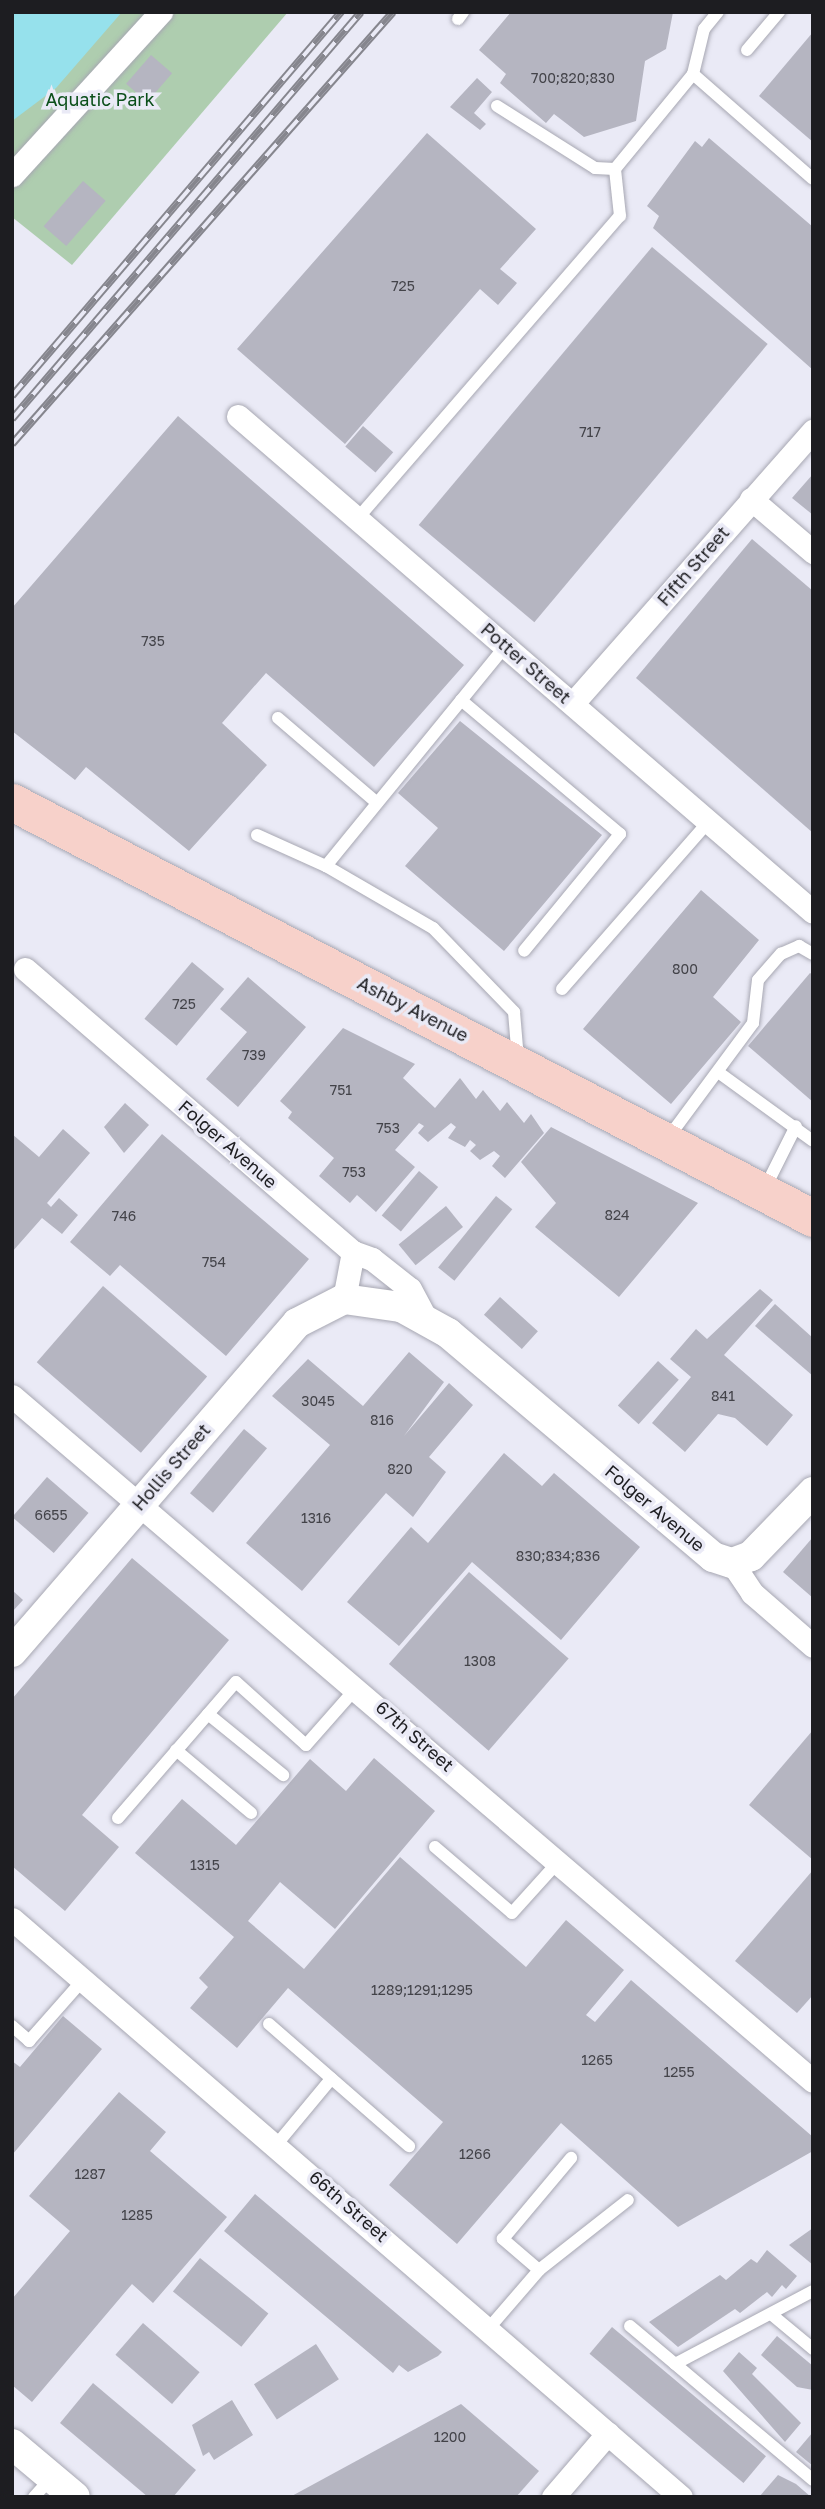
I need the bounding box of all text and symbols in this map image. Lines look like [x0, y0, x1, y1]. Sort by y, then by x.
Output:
house number: 700;820;830 [531, 70, 615, 86]
park label: Aquatic Park [45, 88, 155, 110]
house number: 725 [391, 278, 415, 294]
house number: 717 [579, 424, 601, 440]
street label: Fifth Street [653, 522, 733, 610]
street label: Potter Street [477, 618, 575, 708]
house number: 735 [141, 633, 165, 649]
house number: 800 [672, 961, 698, 977]
street label: Ashby Avenue [354, 972, 472, 1046]
house number: 725 [172, 996, 196, 1012]
house number: 739 [242, 1047, 266, 1063]
house number: 751 [330, 1082, 352, 1098]
street label: Folger Avenue [174, 1095, 282, 1193]
house number: 753 [376, 1120, 400, 1136]
house number: 753 [342, 1164, 366, 1180]
house number: 824 [604, 1207, 630, 1223]
house number: 746 [112, 1208, 136, 1224]
house number: 754 [202, 1254, 226, 1270]
house number: 841 [711, 1388, 735, 1404]
house number: 3045 [301, 1393, 335, 1409]
house number: 816 [370, 1412, 394, 1428]
street label: Hollis Street [127, 1419, 215, 1515]
street label: Folger Avenue [601, 1460, 709, 1556]
house number: 820 [387, 1461, 413, 1477]
house number: 6655 [34, 1507, 68, 1523]
house number: 1316 [301, 1510, 331, 1526]
house number: 830;834;836 [516, 1548, 600, 1564]
house number: 1308 [464, 1653, 496, 1669]
street label: 67th Street [372, 1696, 458, 1776]
house number: 1315 [190, 1857, 220, 1873]
house number: 1289;1291;1295 [371, 1982, 473, 1998]
house number: 1265 [581, 2052, 613, 2068]
house number: 1255 [663, 2064, 695, 2080]
house number: 1266 [459, 2146, 491, 2162]
house number: 1287 [75, 2166, 105, 2182]
street label: 66th Street [305, 2166, 393, 2246]
house number: 1285 [121, 2207, 153, 2223]
house number: 1200 [434, 2429, 466, 2445]

